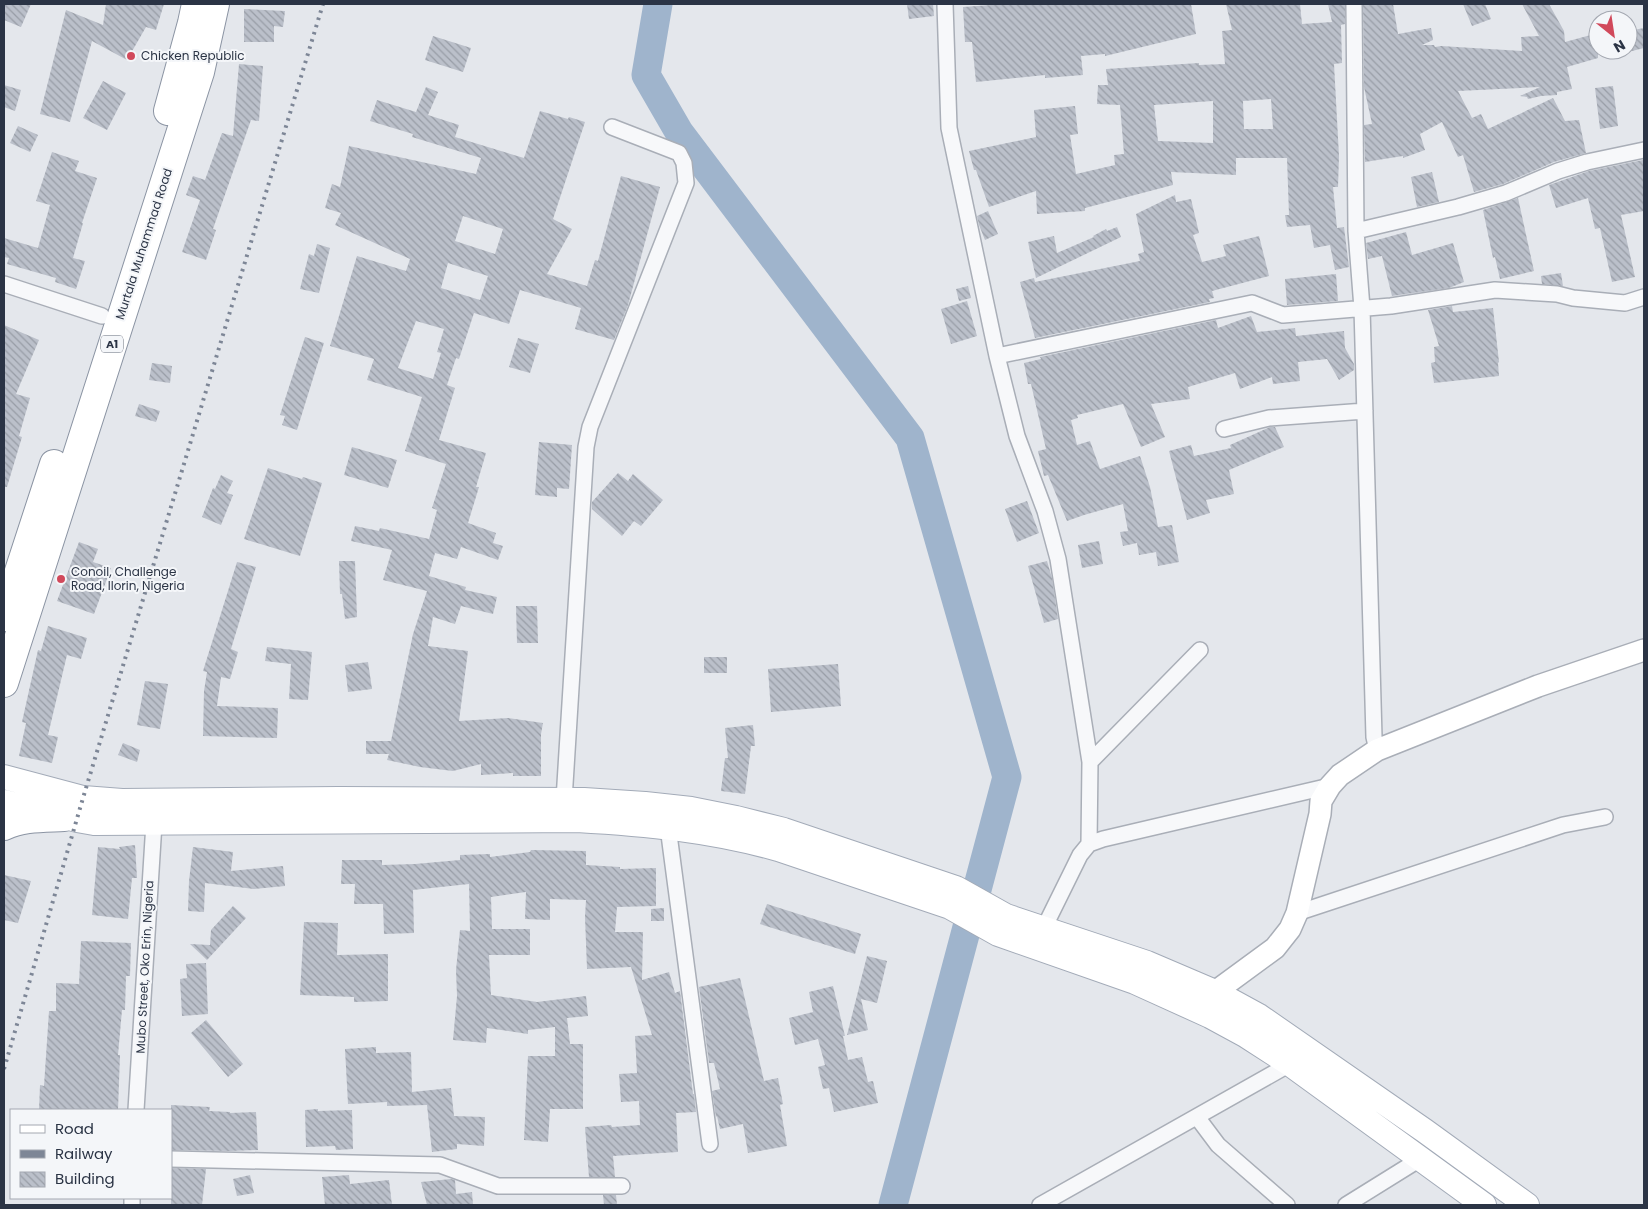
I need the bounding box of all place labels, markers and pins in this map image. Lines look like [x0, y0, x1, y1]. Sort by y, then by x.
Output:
place label: Chicken Republic [141, 47, 245, 64]
marker: Chicken Republic [125, 50, 137, 62]
place label: Conoil, Challenge Road, Ilorin, Nigeria [71, 563, 185, 594]
marker: Conoil, Challenge Road, Ilorin, Nigeria [55, 573, 67, 585]

